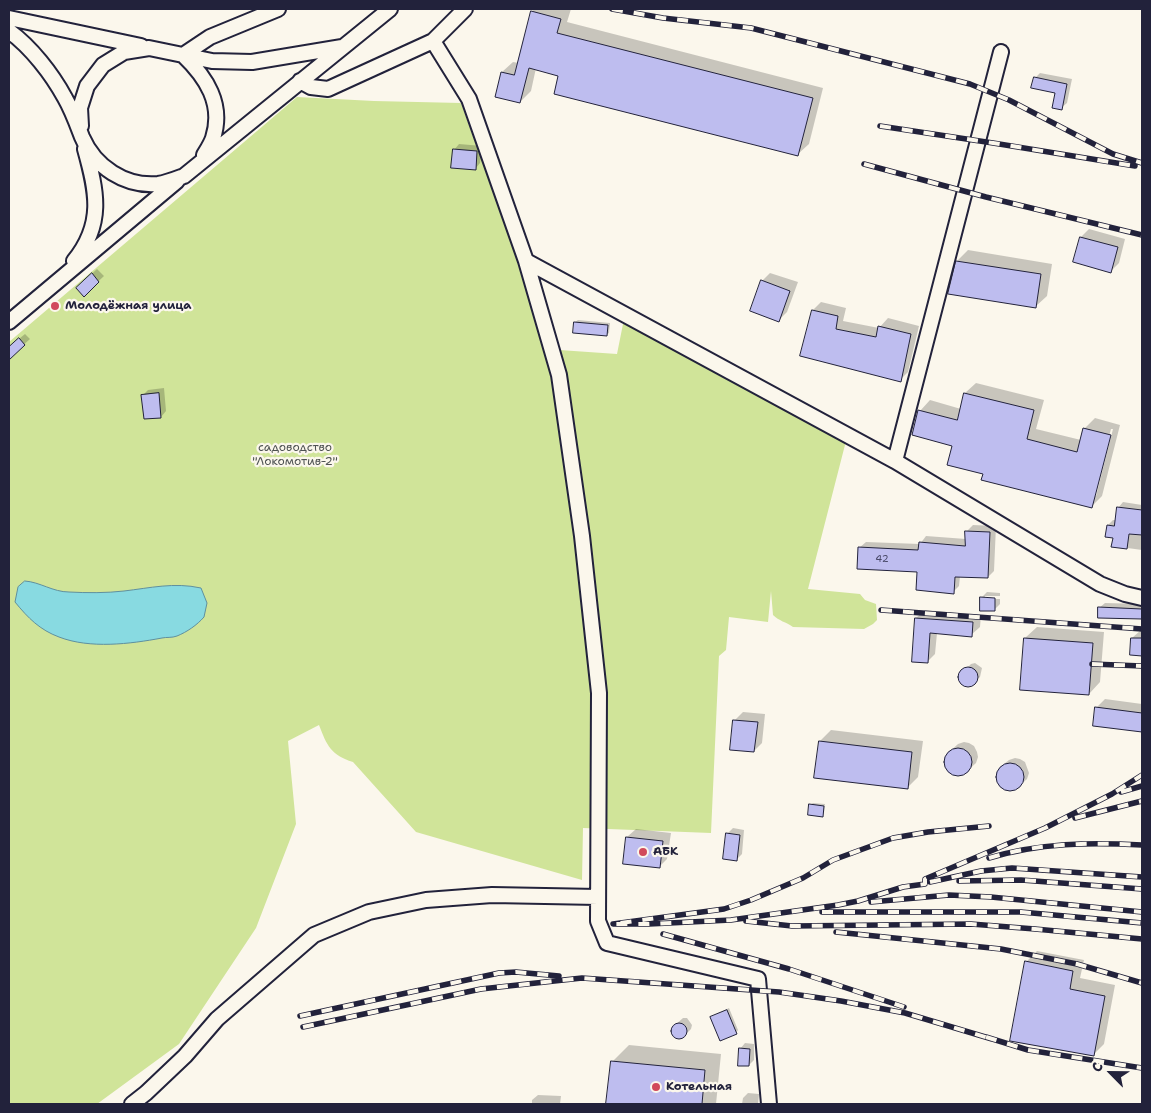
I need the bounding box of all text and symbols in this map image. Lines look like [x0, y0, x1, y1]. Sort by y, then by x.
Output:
place label: Молодёжная улица [65, 299, 192, 313]
marker: Молодёжная улица [49, 300, 61, 312]
park label: садоводство "Локомотив-2" [252, 441, 338, 469]
house number: 42 [875, 553, 889, 565]
place label: АБК [653, 845, 678, 859]
marker: АБК [637, 846, 649, 858]
north arrow [1086, 1048, 1136, 1098]
text: С [1087, 1060, 1107, 1075]
place label: Котельная [666, 1080, 732, 1094]
marker: Котельная [650, 1081, 662, 1093]

